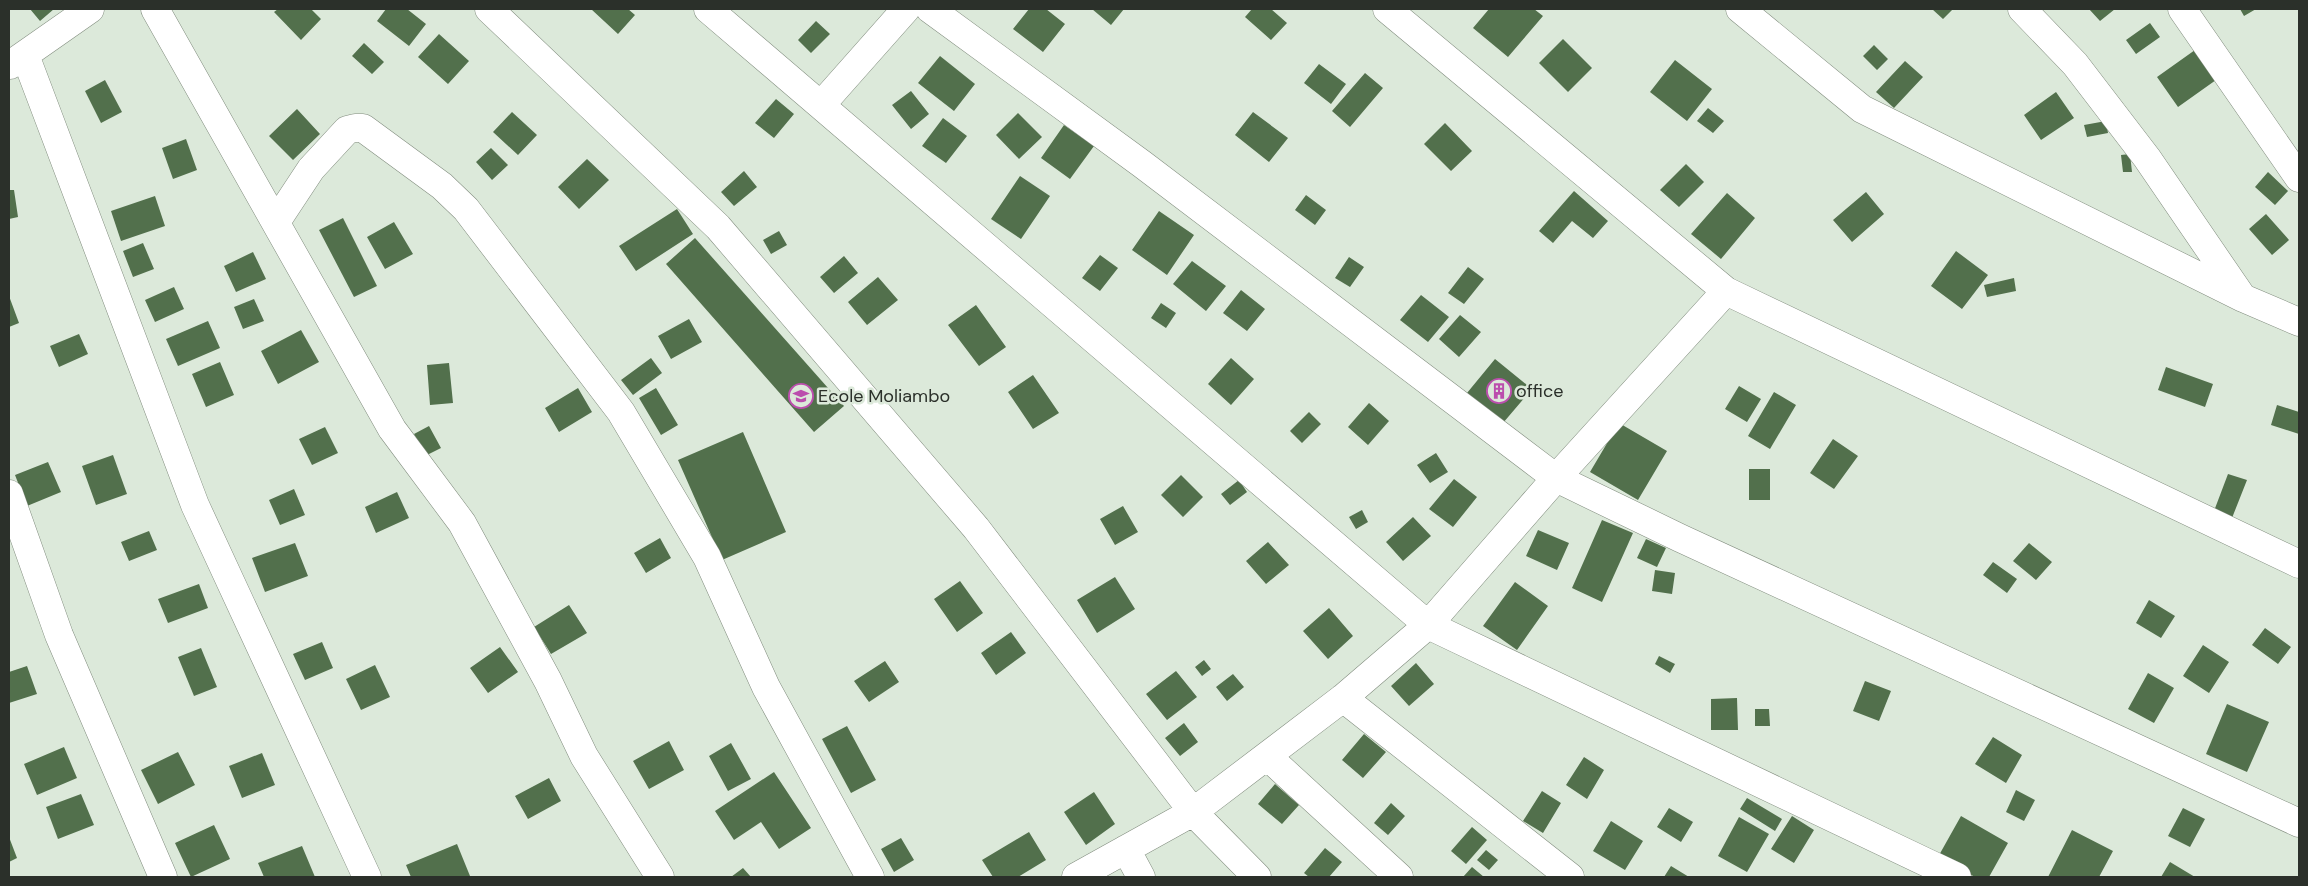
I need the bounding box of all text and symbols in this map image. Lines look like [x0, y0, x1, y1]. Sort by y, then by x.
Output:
building icon: office [1486, 378, 1512, 404]
place label: office [1516, 379, 1563, 403]
school or university icon: Ecole Moliambo [788, 383, 814, 409]
place label: Ecole Moliambo [818, 384, 950, 408]

